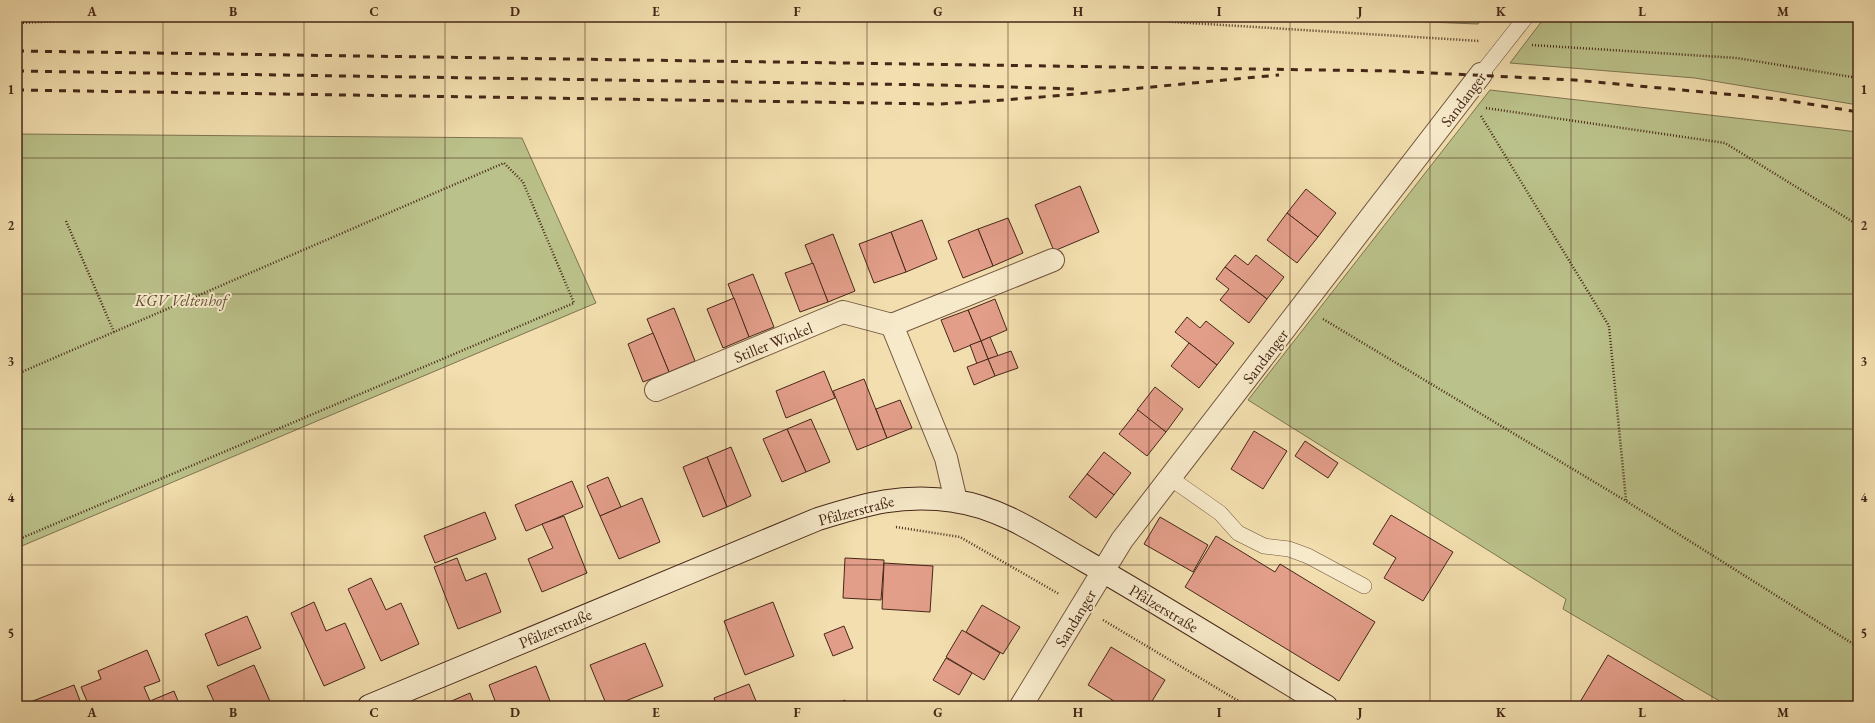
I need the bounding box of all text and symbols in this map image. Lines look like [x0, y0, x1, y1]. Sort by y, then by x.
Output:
text: A [86, 3, 97, 20]
text: B [229, 3, 237, 20]
text: C [369, 3, 379, 20]
text: D [510, 3, 520, 20]
text: E [652, 3, 660, 20]
text: F [793, 3, 801, 20]
text: G [933, 3, 943, 20]
text: H [1073, 3, 1084, 20]
text: I [1217, 3, 1222, 20]
text: J [1356, 3, 1363, 20]
text: K [1496, 3, 1507, 20]
text: L [1638, 3, 1646, 20]
text: M [1777, 3, 1789, 20]
street label: Sandanger [1436, 67, 1491, 131]
text: 1 [8, 81, 15, 98]
text: 1 [1861, 81, 1868, 98]
text: 2 [8, 217, 15, 234]
text: 2 [1861, 217, 1868, 234]
park label: KGV Veltenhof [134, 290, 231, 311]
street label: Stiller Winkel [731, 317, 816, 368]
street label: Sandanger [1238, 324, 1293, 388]
text: 3 [8, 353, 15, 370]
text: 3 [1861, 353, 1868, 370]
text: 4 [8, 489, 15, 506]
text: 4 [1861, 489, 1868, 506]
street label: Pfälzerstraße [816, 490, 896, 531]
street label: Pfälzerstraße [1125, 579, 1202, 637]
street label: Sandanger [1050, 585, 1101, 651]
street label: Pfälzerstraße [515, 604, 595, 653]
text: 5 [8, 625, 14, 642]
text: 5 [1861, 625, 1867, 642]
text: A [86, 704, 97, 721]
text: B [229, 704, 237, 721]
text: C [369, 704, 379, 721]
text: D [510, 704, 520, 721]
text: E [652, 704, 660, 721]
text: F [793, 704, 801, 721]
text: G [933, 704, 943, 721]
text: H [1073, 704, 1084, 721]
text: I [1217, 704, 1222, 721]
text: J [1356, 704, 1363, 721]
text: K [1496, 704, 1507, 721]
text: L [1638, 704, 1646, 721]
text: M [1777, 704, 1789, 721]

